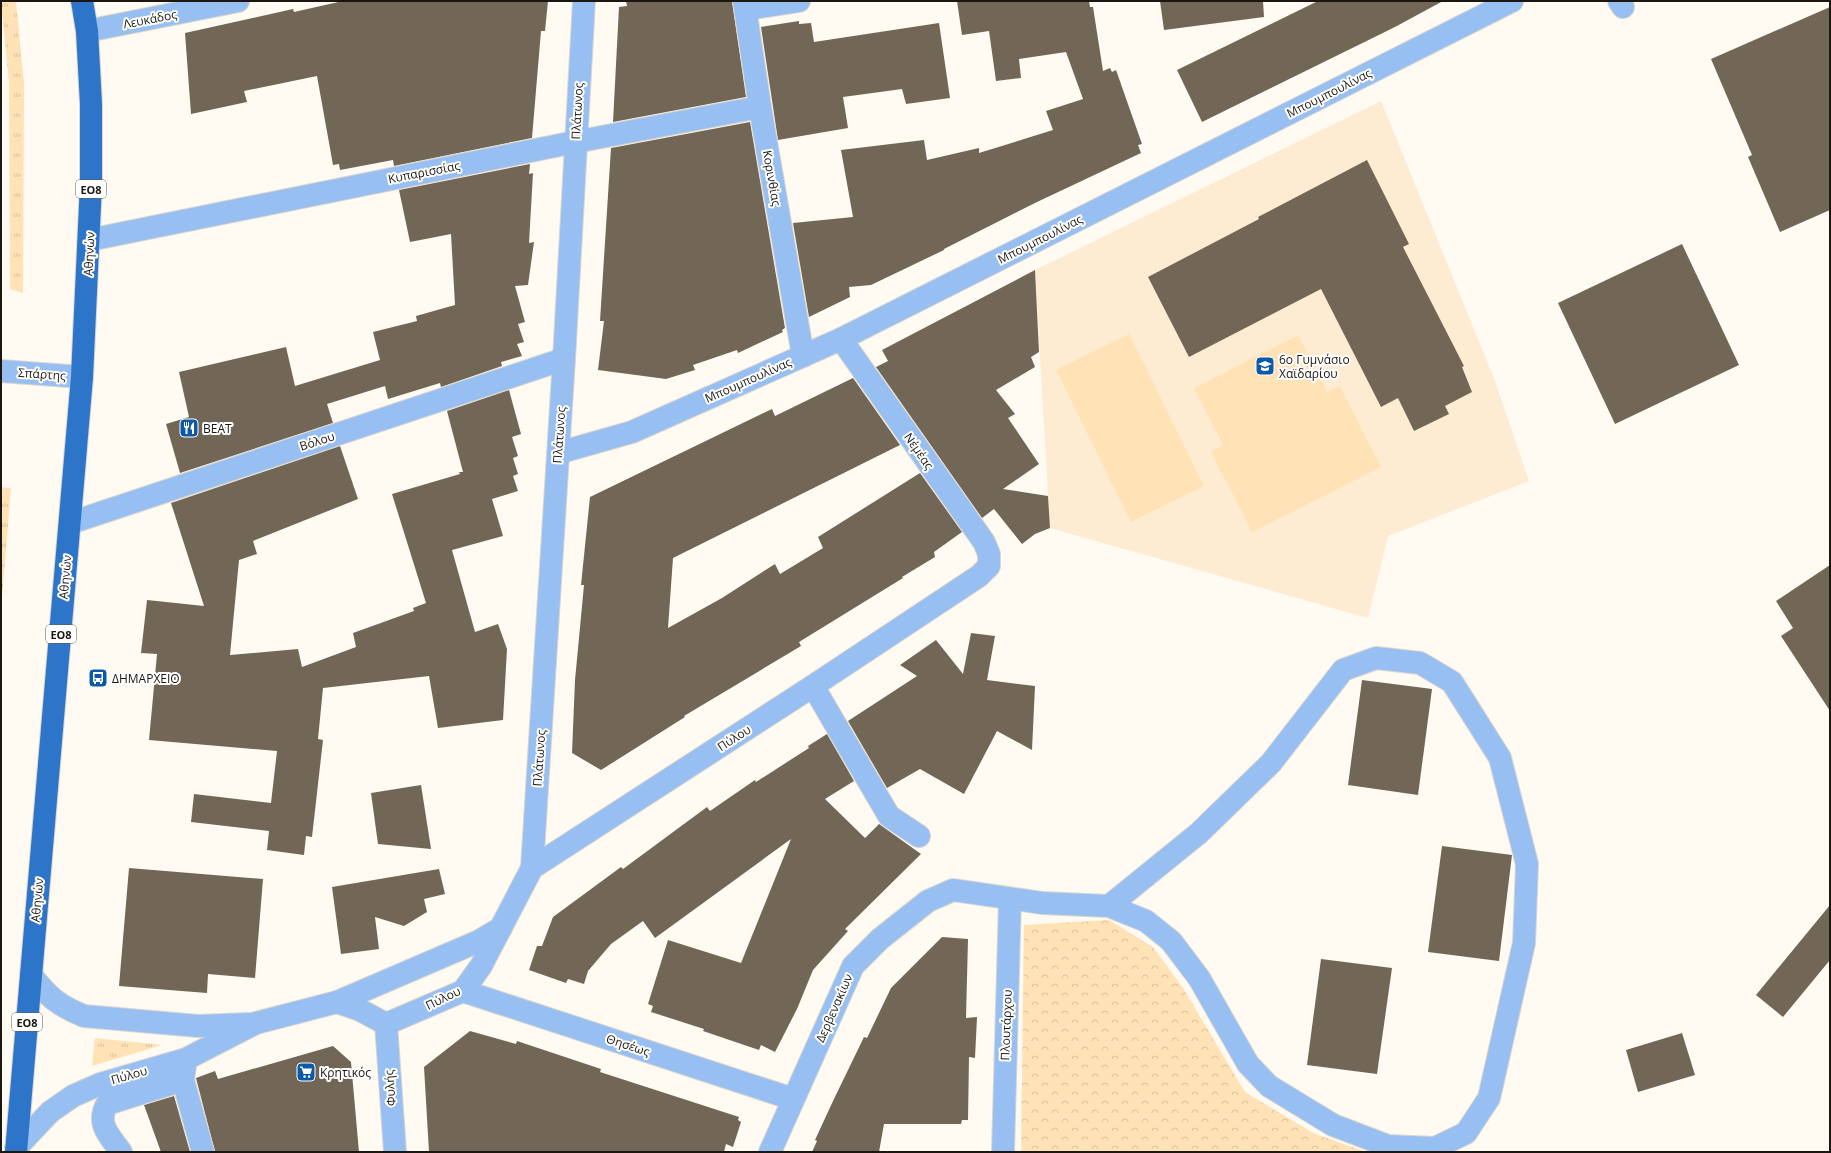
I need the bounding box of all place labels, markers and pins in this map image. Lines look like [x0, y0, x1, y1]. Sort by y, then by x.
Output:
place label: 6ο Γυμνάσιο Χαϊδαρίου [1279, 351, 1350, 382]
school or university icon: 6ο Γυμνάσιο Χαϊδαρίου [1254, 355, 1276, 377]
restaurant icon: ΒΕΑΤ [178, 417, 200, 439]
place label: ΒΕΑΤ [203, 420, 232, 437]
bus stop icon: ΔΗΜΑΡΧΕΙΟ [87, 667, 109, 689]
place label: ΔΗΜΑΡΧΕΙΟ [112, 670, 180, 687]
supermarket icon: Κρητικός [295, 1061, 317, 1083]
place label: Κρητικός [320, 1064, 371, 1081]

